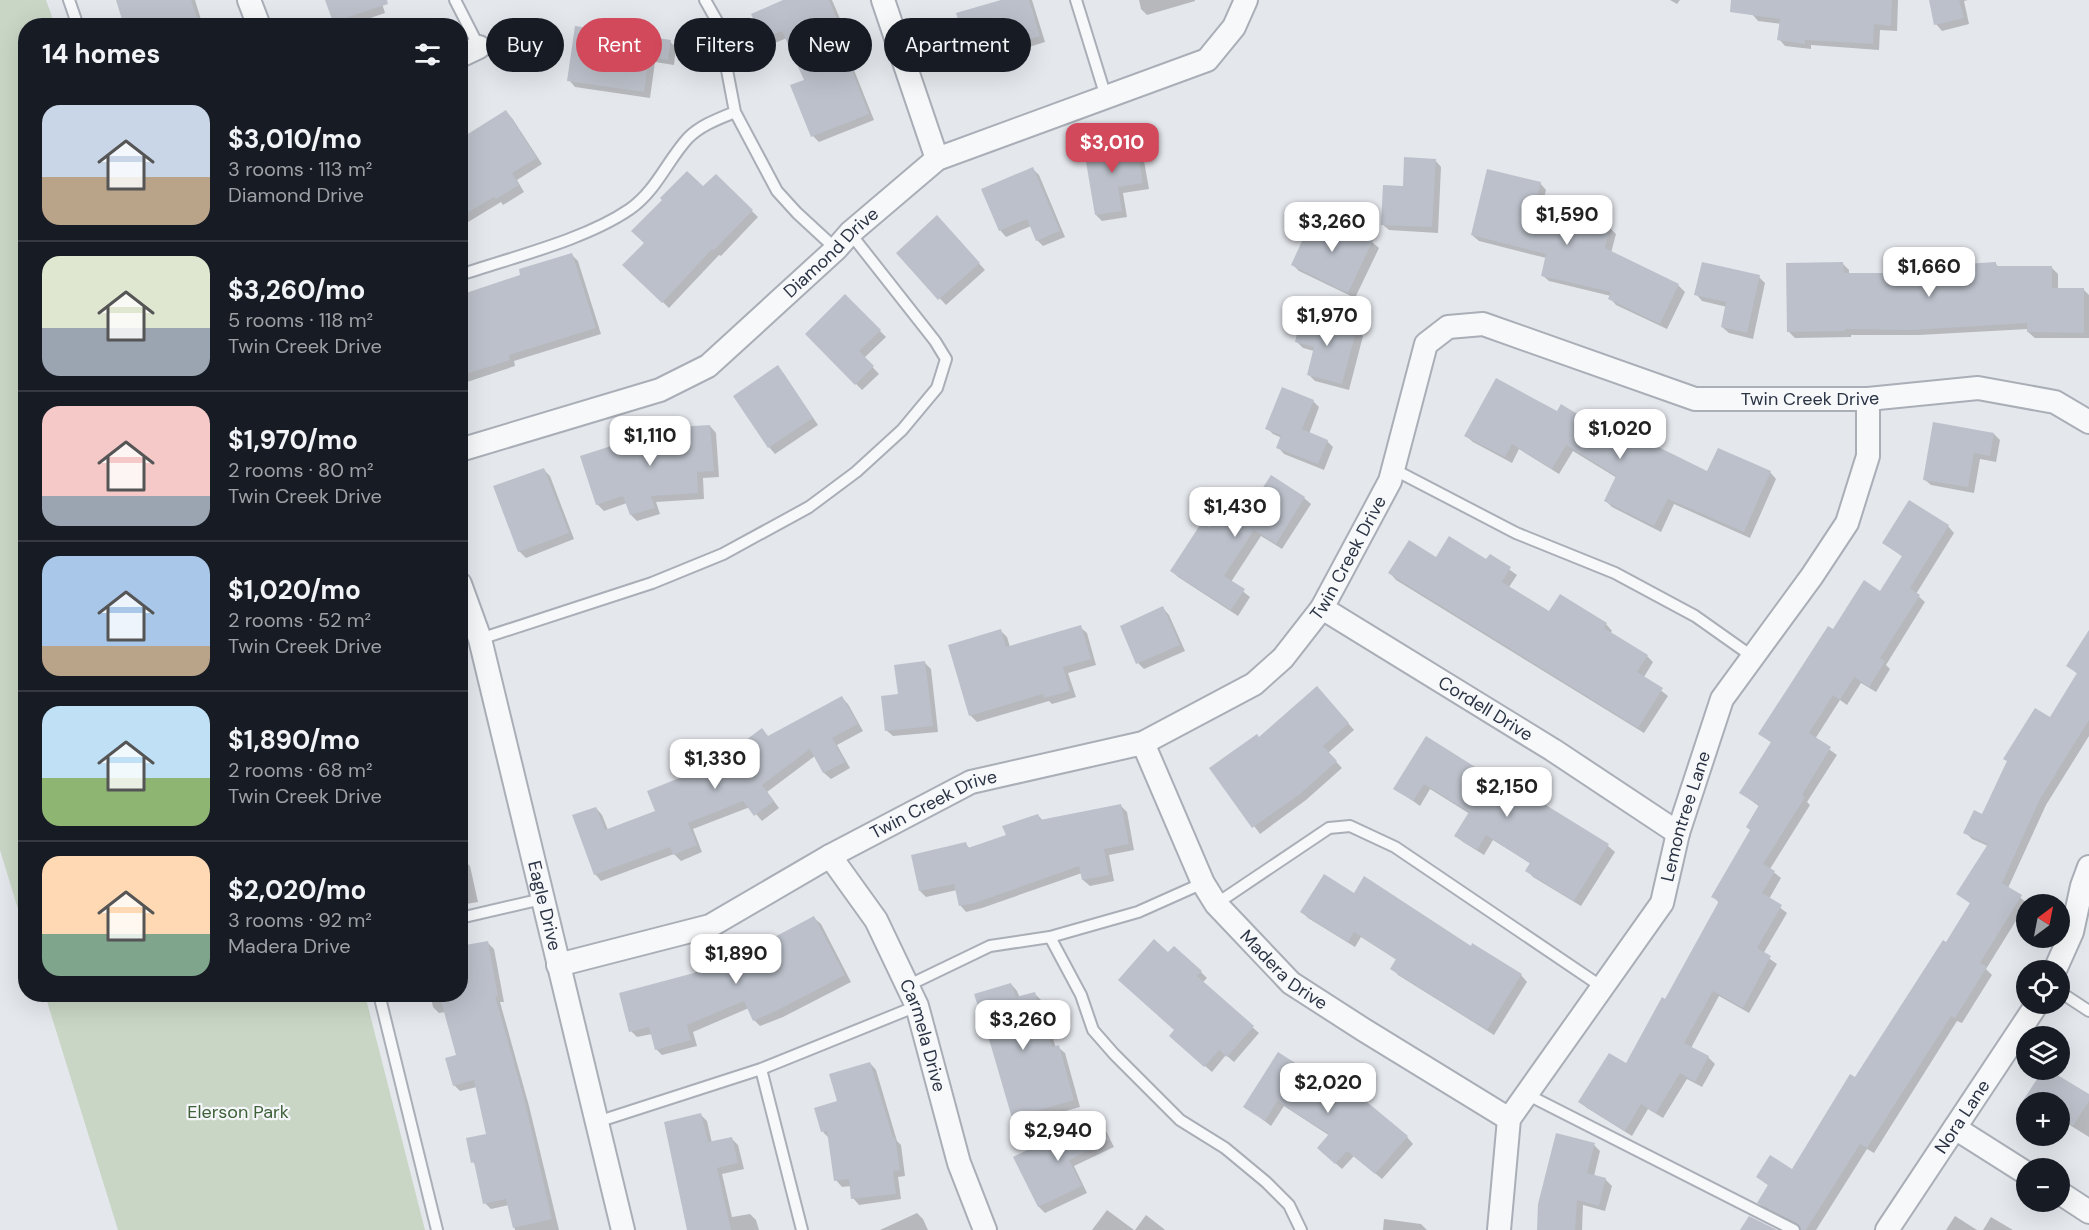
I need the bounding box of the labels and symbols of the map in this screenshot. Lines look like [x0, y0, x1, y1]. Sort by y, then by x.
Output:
pin: $3,010 [1063, 123, 1161, 174]
pin: $1,590 [1518, 195, 1616, 246]
street label: Diamond Drive [778, 202, 884, 303]
pin: $3,260 [1283, 202, 1381, 253]
pin: $1,660 [1880, 247, 1978, 298]
pin: $1,970 [1278, 296, 1376, 347]
street label: Twin Creek Drive [1741, 386, 1880, 411]
pin: $1,020 [1571, 409, 1669, 460]
pin: $1,110 [601, 416, 699, 467]
pin: $1,430 [1186, 487, 1284, 538]
street label: Twin Creek Drive [1305, 491, 1392, 625]
street label: Cordell Drive [1434, 670, 1537, 747]
pin: $1,330 [666, 739, 764, 790]
street label: Lemontree Lane [1655, 748, 1716, 884]
street label: Twin Creek Drive [866, 764, 999, 845]
pin: $2,150 [1458, 767, 1556, 818]
street label: Eagle Drive [522, 858, 567, 953]
north arrow [2016, 894, 2070, 948]
street label: Madera Drive [1235, 925, 1332, 1015]
pin: $1,890 [687, 934, 785, 985]
street label: Carmela Drive [894, 975, 951, 1094]
pin: $3,260 [974, 1000, 1072, 1051]
pin: $2,020 [1279, 1063, 1377, 1114]
street label: Nora Lane [1929, 1075, 1996, 1158]
park label: Elerson Park [187, 1100, 289, 1124]
pin: $2,940 [1009, 1111, 1107, 1162]

